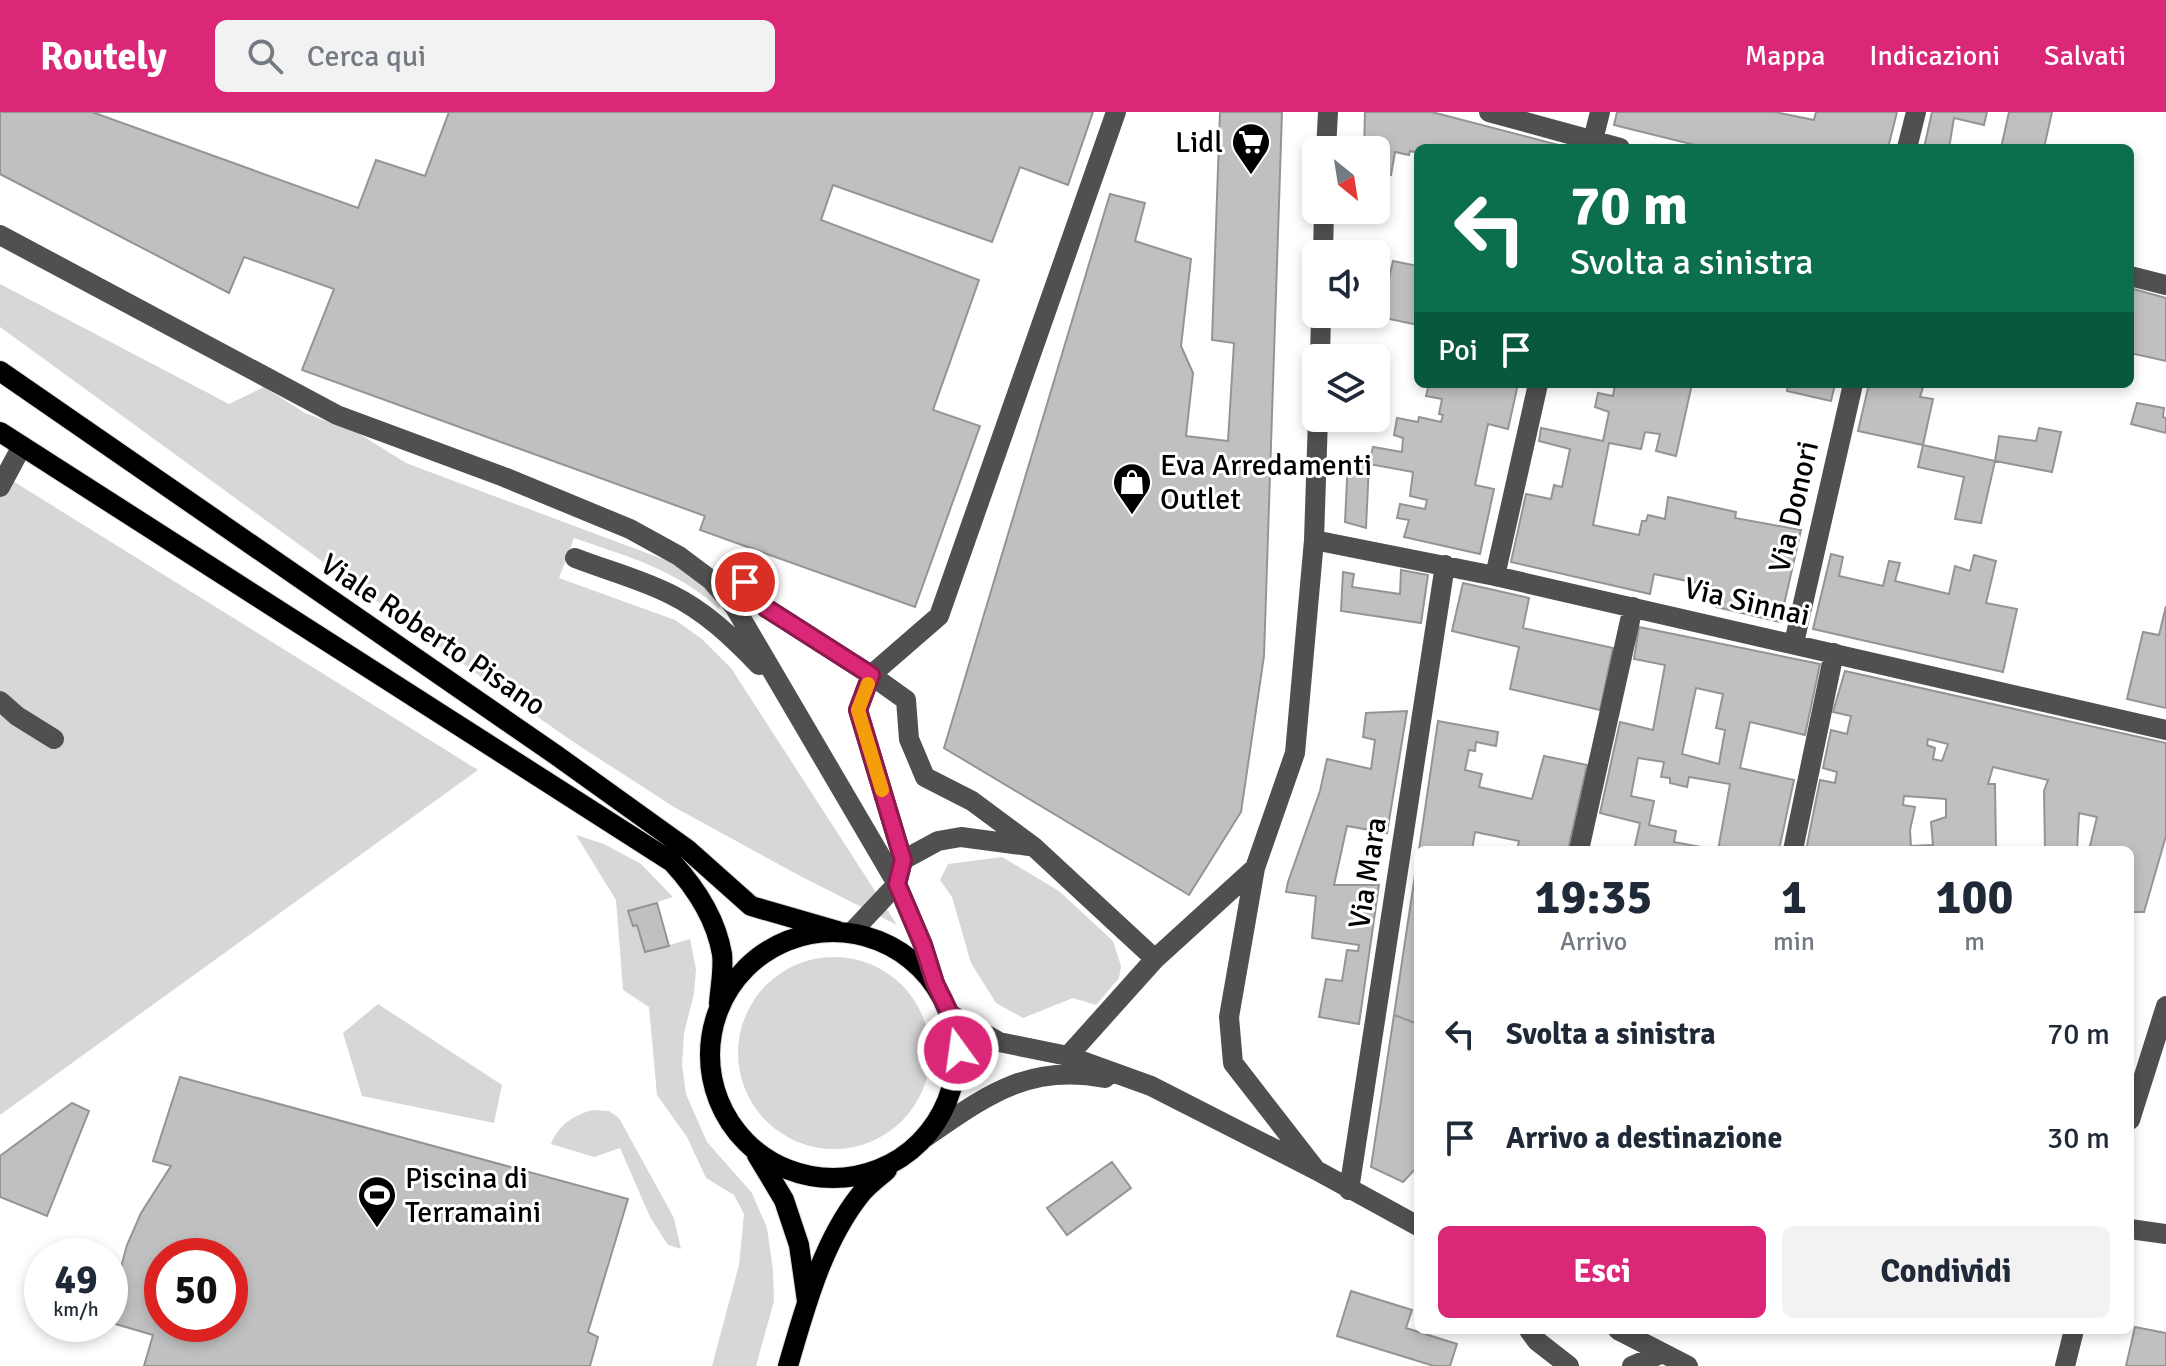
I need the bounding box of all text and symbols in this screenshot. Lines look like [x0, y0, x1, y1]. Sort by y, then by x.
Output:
search box [215, 20, 775, 92]
text: Routely [40, 33, 167, 80]
icon: search [243, 34, 287, 78]
text: Cerca qui [307, 38, 426, 75]
text: Mappa [1745, 39, 1825, 73]
text: Indicazioni [1869, 39, 2000, 73]
text: Salvati [2044, 39, 2126, 73]
supermarket icon: Lidl [1230, 121, 1272, 176]
place label: Lidl [1175, 124, 1223, 161]
north arrow [1302, 136, 1390, 224]
map controls [1302, 136, 1390, 432]
text: 70 m [1570, 171, 1688, 240]
icon: left [1438, 176, 1542, 280]
button: sound [1302, 240, 1390, 328]
text: Svolta a sinistra [1570, 240, 1813, 285]
icon: arrive [1494, 328, 1538, 372]
text: Poi [1438, 332, 1478, 369]
button: layers [1302, 344, 1390, 432]
street label: Via Donori [1761, 438, 1827, 576]
place label: Eva Arredamenti Outlet [1160, 447, 1372, 518]
shop icon: Eva Arredamenti Outlet [1111, 461, 1153, 516]
street label: Viale Roberto Pisano [313, 546, 553, 724]
pin [711, 548, 779, 616]
icon: arrive [723, 560, 767, 604]
street label: Via Sinnai [1680, 570, 1814, 634]
street label: Via Mara [1341, 814, 1395, 932]
text: 19:35 [1535, 868, 1652, 927]
text: 1 [1781, 868, 1807, 927]
text: 100 [1936, 868, 2013, 927]
text: Arrivo [1560, 926, 1627, 958]
text: min [1773, 926, 1815, 958]
text: m [1964, 926, 1985, 958]
position arrow [916, 1008, 1000, 1092]
icon: left [1438, 1012, 1482, 1056]
text: Svolta a sinistra [1506, 1016, 1716, 1053]
text: 70 m [2047, 1016, 2110, 1053]
icon: arrive [1438, 1116, 1482, 1160]
text: Arrivo a destinazione [1506, 1120, 1782, 1157]
text: 30 m [2047, 1120, 2110, 1157]
place label: Piscina di Terramaini [405, 1160, 541, 1231]
sports icon: Piscina di Terramaini [356, 1174, 398, 1229]
button: Esci [1438, 1226, 1766, 1318]
button: Condividi [1782, 1226, 2110, 1318]
speed limit sign: 50 [144, 1238, 248, 1342]
text: 49 [54, 1255, 98, 1305]
text: km/h [53, 1297, 99, 1322]

